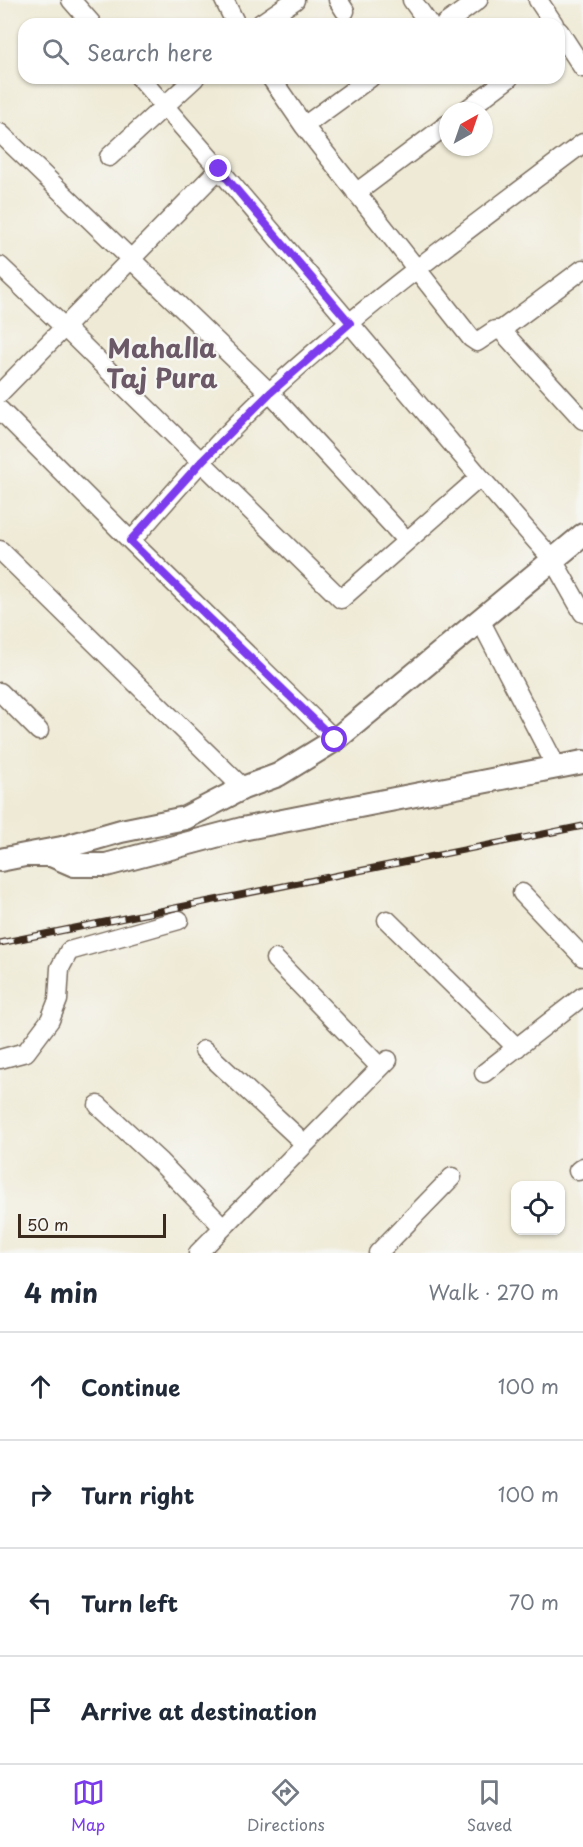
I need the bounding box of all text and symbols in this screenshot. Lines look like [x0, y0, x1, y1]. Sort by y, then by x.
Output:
search box [18, 18, 565, 84]
icon: search [39, 35, 72, 68]
text: Search here [87, 35, 213, 68]
north arrow [439, 102, 493, 156]
route end [205, 155, 231, 181]
district label: Mahalla Taj Pura [106, 328, 218, 397]
route start [321, 726, 347, 752]
map controls [511, 1181, 565, 1235]
button: locate [511, 1181, 565, 1235]
scale bar [18, 1211, 166, 1238]
text: 50 m [27, 1212, 68, 1236]
text: 4 min [24, 1273, 98, 1312]
text: Walk · 270 m [428, 1277, 559, 1307]
icon: ahead [24, 1370, 57, 1403]
text: Continue [81, 1370, 180, 1403]
text: 100 m [498, 1371, 559, 1401]
icon: right [24, 1478, 57, 1511]
text: Turn right [81, 1478, 194, 1511]
text: 100 m [498, 1479, 559, 1509]
icon: left [24, 1586, 57, 1619]
text: Turn left [81, 1586, 178, 1619]
text: 70 m [509, 1587, 559, 1617]
icon: arrive [24, 1694, 57, 1727]
text: Arrive at destination [81, 1694, 317, 1727]
tab: Map [71, 1776, 105, 1836]
tab: Directions [247, 1776, 325, 1836]
tab: Saved [467, 1776, 512, 1836]

